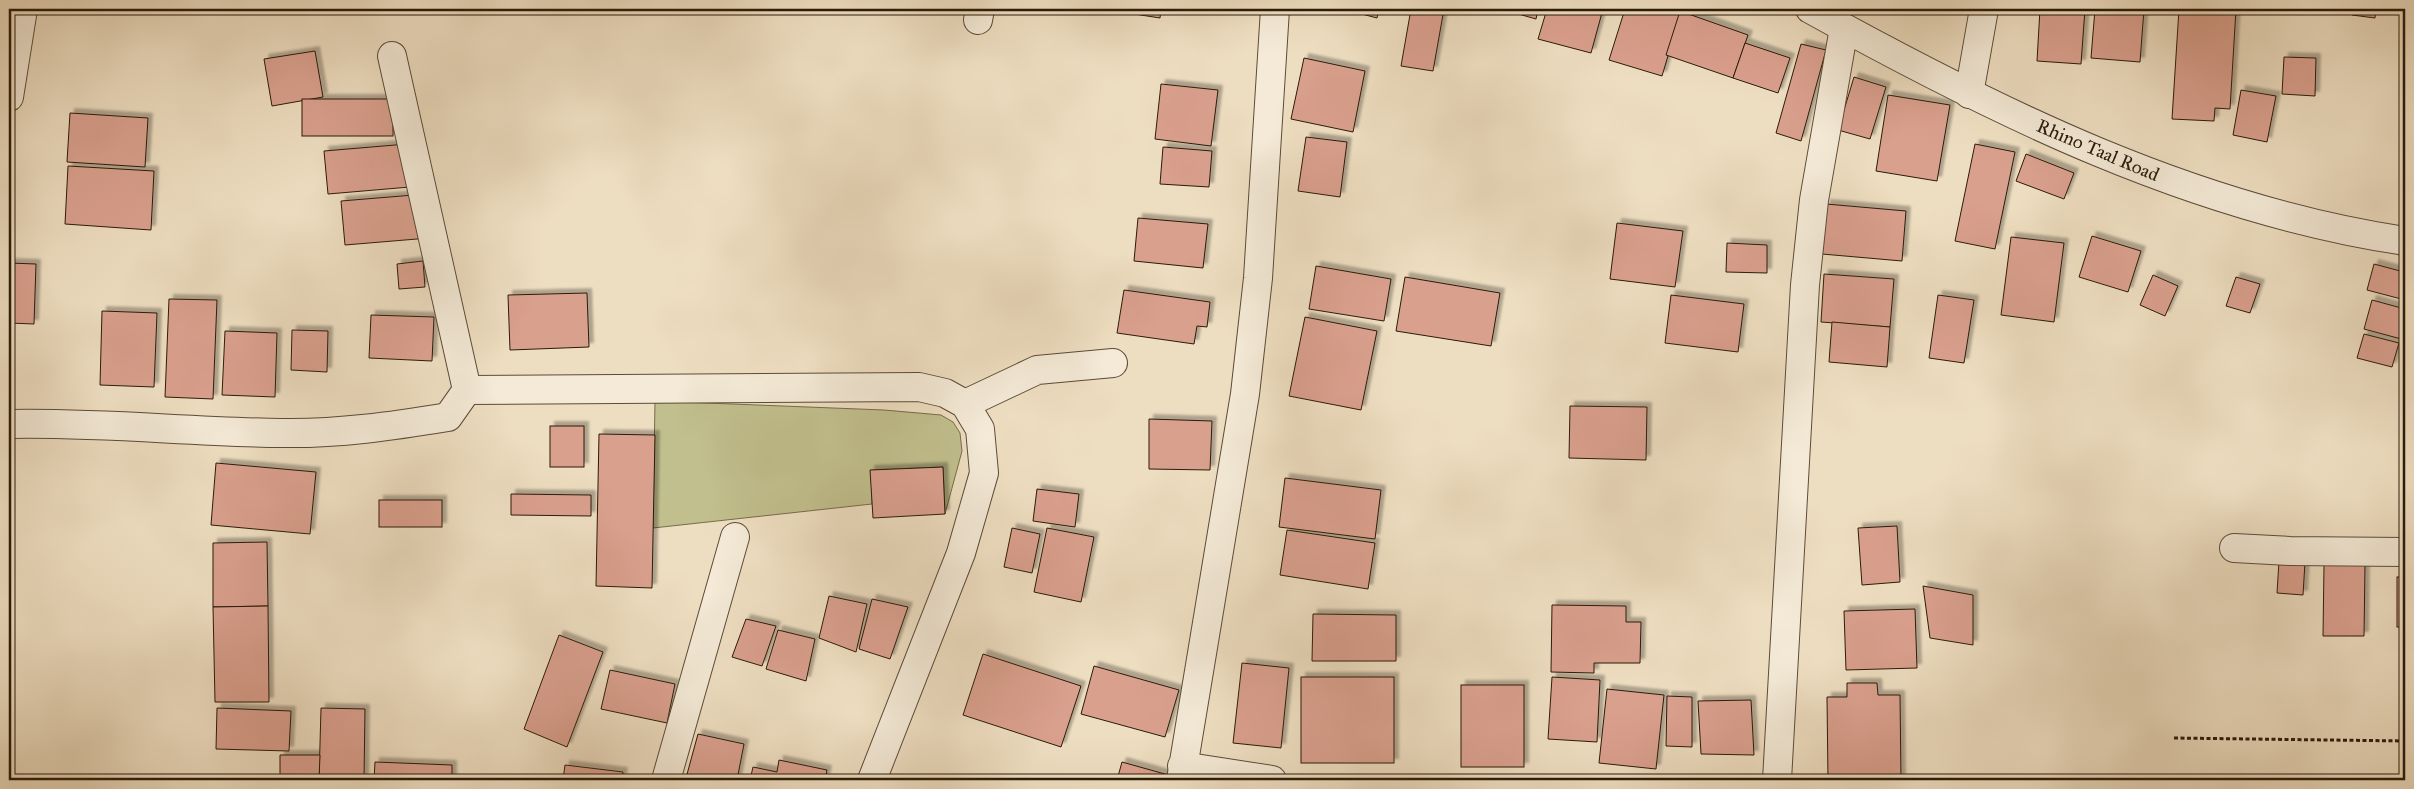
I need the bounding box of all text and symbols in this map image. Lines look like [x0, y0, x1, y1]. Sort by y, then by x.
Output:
street label: Rhino Taal Road [2033, 114, 2163, 186]

